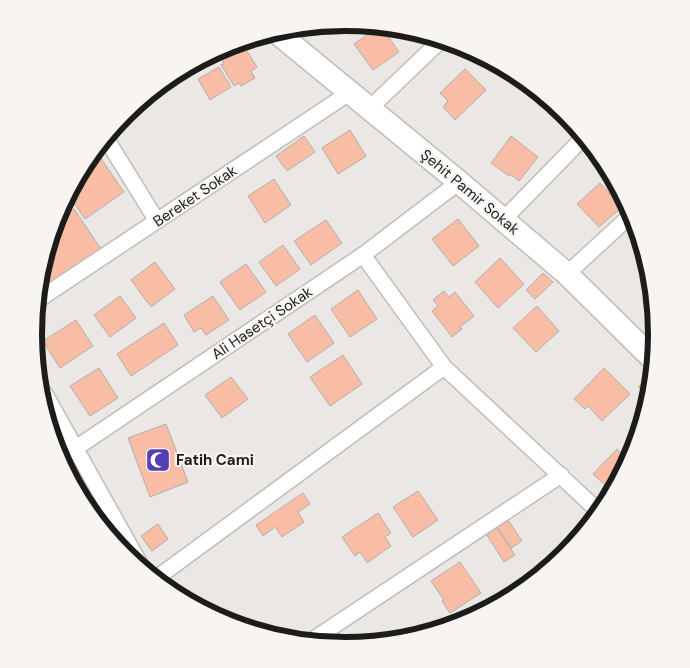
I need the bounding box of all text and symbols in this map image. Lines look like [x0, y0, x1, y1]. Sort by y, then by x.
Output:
street label: Şehit Pamir Sokak [416, 145, 524, 240]
street label: Bereket Sokak [149, 160, 241, 232]
street label: Ali Hasetçi Sokak [208, 282, 317, 364]
mosque icon: Fatih Cami [145, 447, 171, 473]
place label: Fatih Cami [176, 450, 254, 470]

